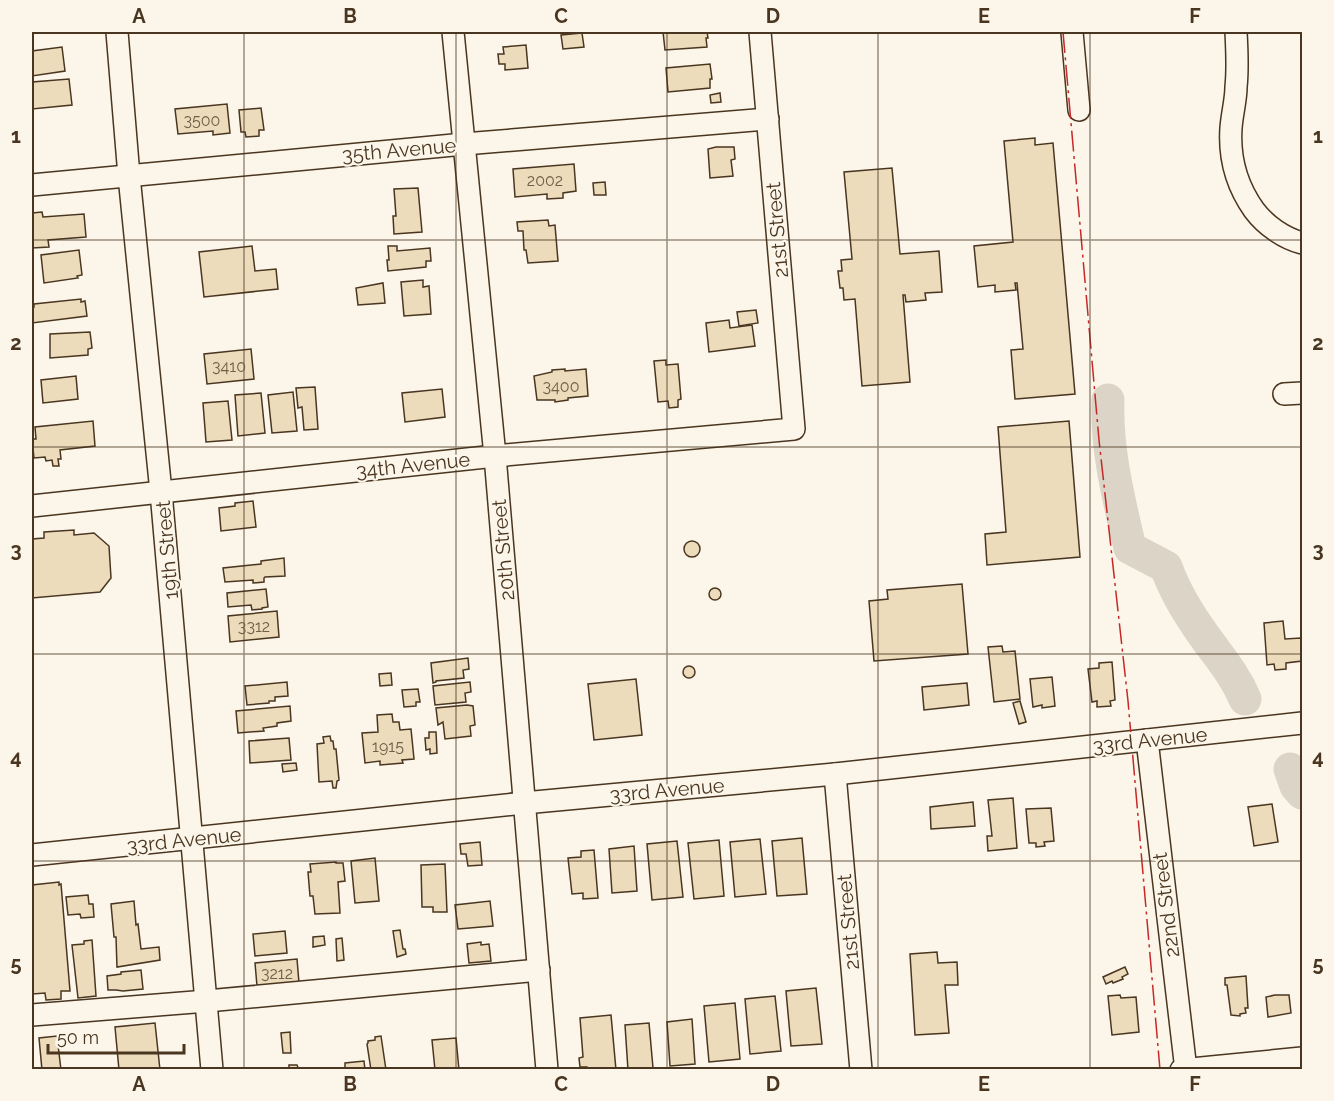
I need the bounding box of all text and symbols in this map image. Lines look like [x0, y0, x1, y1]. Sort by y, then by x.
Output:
text: A [132, 4, 146, 28]
text: B [343, 4, 357, 28]
text: C [554, 4, 568, 28]
text: D [766, 4, 780, 28]
text: E [978, 4, 990, 28]
text: F [1189, 4, 1201, 28]
house number: 3500 [184, 111, 220, 130]
text: 1 [11, 124, 21, 148]
text: 1 [1313, 124, 1323, 148]
street label: 35th Avenue [341, 133, 457, 167]
house number: 2002 [527, 171, 563, 190]
street label: 21st Street [761, 181, 793, 279]
text: 2 [10, 331, 22, 355]
text: 2 [1312, 331, 1324, 355]
house number: 3410 [212, 357, 246, 376]
house number: 3400 [543, 377, 579, 396]
street label: 34th Avenue [355, 447, 472, 483]
street label: 20th Street [487, 498, 519, 602]
street label: 19th Street [151, 499, 183, 600]
text: 3 [10, 538, 22, 562]
text: 3 [1312, 538, 1324, 562]
house number: 3312 [238, 617, 270, 636]
street label: 33rd Avenue [1091, 722, 1209, 758]
house number: 1915 [372, 737, 404, 756]
text: 4 [10, 745, 22, 769]
text: 4 [1312, 745, 1324, 769]
street label: 33rd Avenue [609, 773, 726, 807]
street label: 33rd Avenue [125, 822, 243, 858]
street label: 22nd Street [1148, 851, 1184, 959]
street label: 21st Street [832, 873, 864, 971]
text: 5 [10, 952, 22, 976]
text: 5 [1312, 952, 1324, 976]
house number: 3212 [261, 964, 293, 983]
scale bar [48, 1017, 184, 1055]
text: 50 m [57, 1027, 99, 1048]
text: A [132, 1072, 146, 1096]
text: B [343, 1072, 357, 1096]
text: C [554, 1072, 568, 1096]
text: D [766, 1072, 780, 1096]
text: E [978, 1072, 990, 1096]
text: F [1189, 1072, 1201, 1096]

